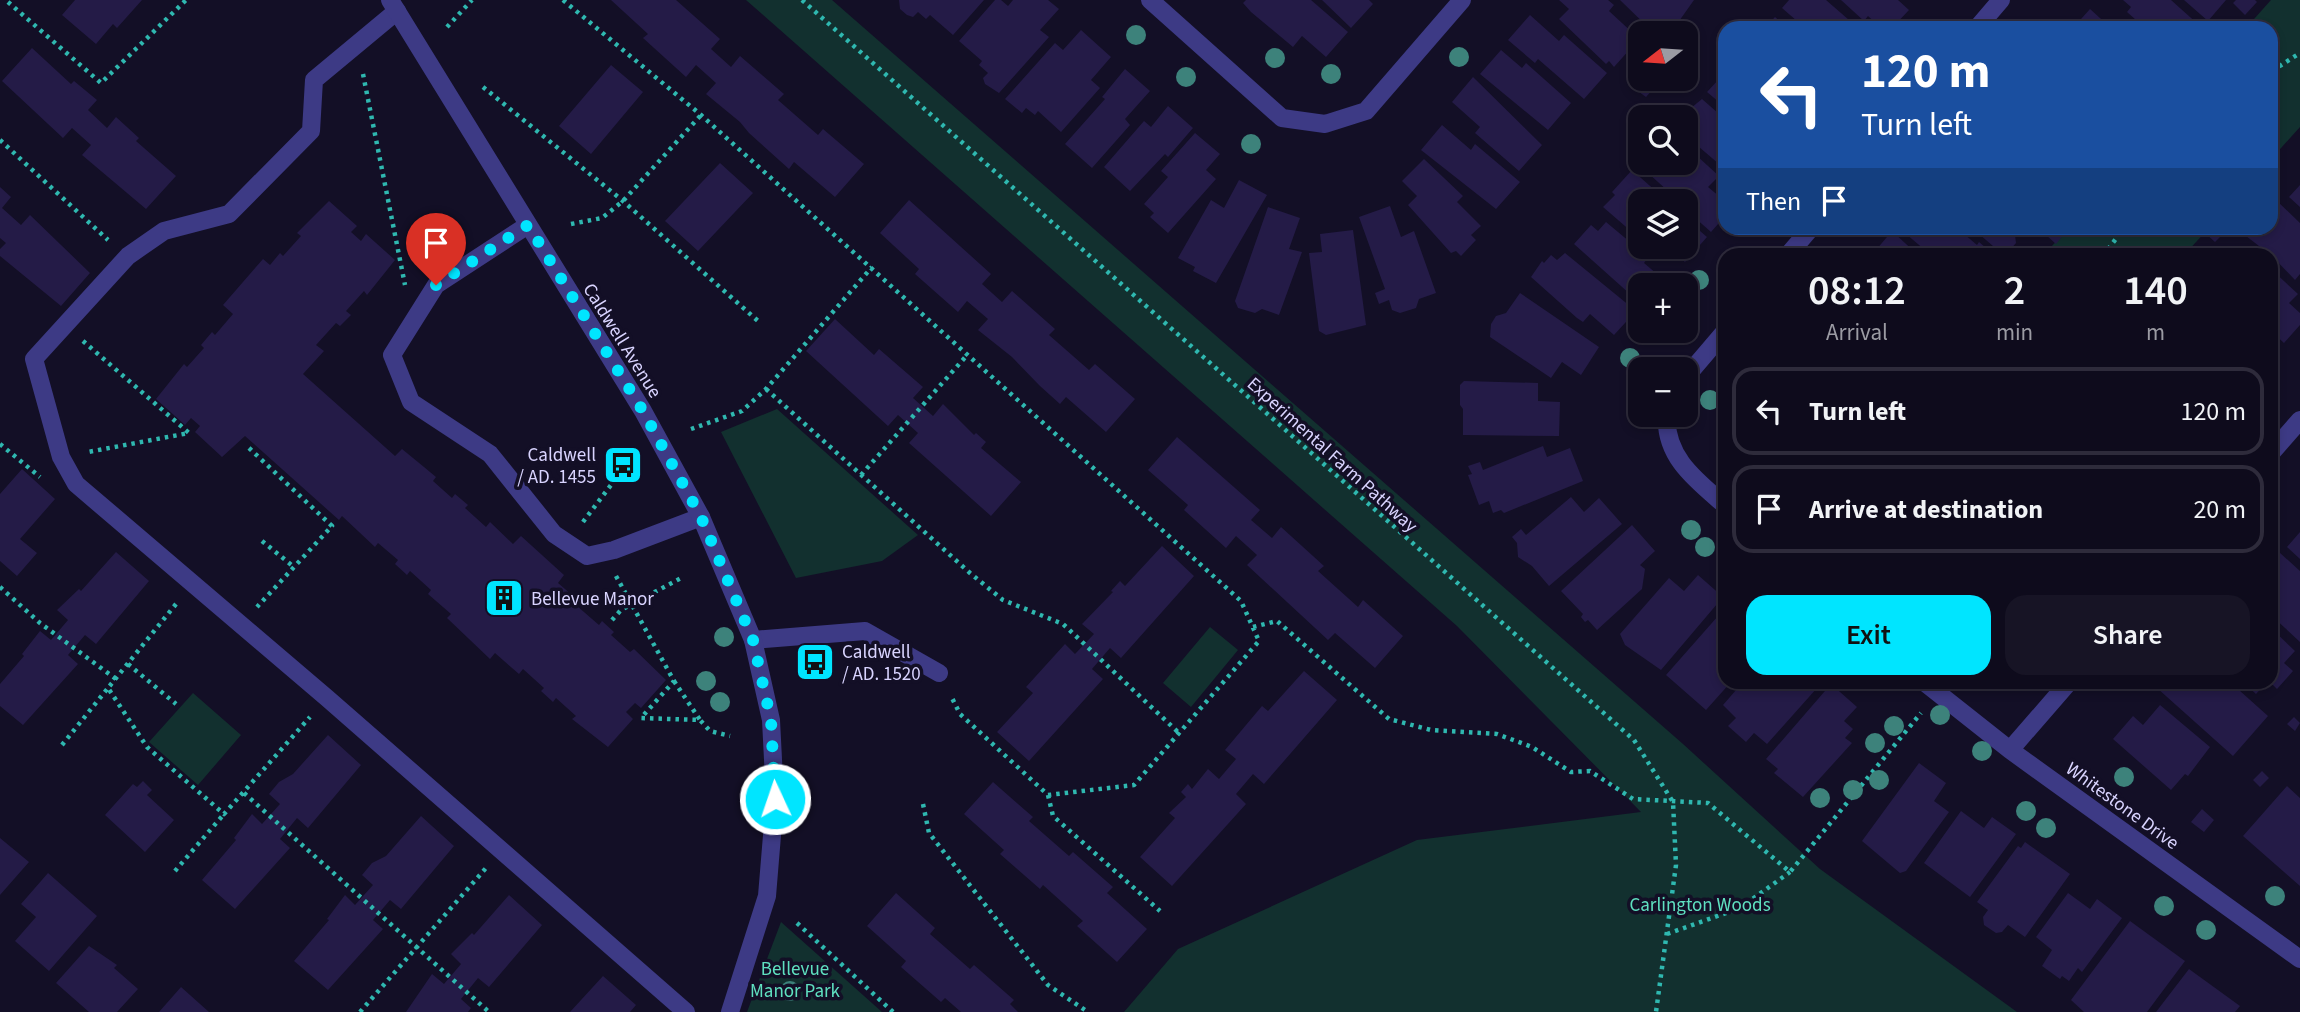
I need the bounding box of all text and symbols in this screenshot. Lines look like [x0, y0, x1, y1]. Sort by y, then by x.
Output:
north arrow [1628, 21, 1698, 91]
map controls [1628, 21, 1698, 427]
text: 120 m [1861, 37, 1990, 107]
icon: left [1746, 49, 1837, 140]
text: Turn left [1861, 102, 1972, 148]
button: search [1628, 105, 1698, 175]
icon: arrive [1815, 182, 1853, 220]
text: Then [1746, 183, 1801, 220]
button: layers [1628, 189, 1698, 259]
pin [406, 213, 466, 285]
icon: arrive [417, 224, 455, 262]
text: 08:12 [1808, 261, 1906, 321]
text: 2 [2004, 261, 2025, 321]
text: 140 [2123, 261, 2188, 321]
button: + [1628, 273, 1698, 343]
street label: Caldwell Avenue [576, 278, 668, 403]
text: Arrival [1826, 316, 1888, 349]
text: min [1996, 316, 2033, 349]
text: m [2146, 316, 2165, 349]
button: − [1628, 357, 1698, 427]
street label: Experimental Farm Pathway [1241, 371, 1423, 539]
icon: left [1750, 392, 1788, 430]
text: Turn left [1809, 393, 1906, 430]
text: 120 m [2180, 393, 2246, 430]
place label: Caldwell / AD. 1455 [517, 442, 596, 491]
bus stop icon: Caldwell / AD. 1455 [602, 444, 644, 486]
icon: arrive [1750, 490, 1788, 528]
text: Arrive at destination [1809, 491, 2043, 528]
text: 20 m [2193, 491, 2246, 528]
building icon: Bellevue Manor [483, 577, 525, 619]
place label: Bellevue Manor [531, 586, 654, 613]
button: Exit [1746, 595, 1991, 675]
button: Share [2005, 595, 2250, 675]
place label: Caldwell / AD. 1520 [842, 639, 921, 688]
bus stop icon: Caldwell / AD. 1520 [794, 641, 836, 683]
street label: Whitestone Drive [2060, 756, 2184, 857]
position arrow [738, 762, 812, 836]
park label: Carlington Woods [1629, 892, 1771, 919]
park label: Bellevue Manor Park [750, 956, 841, 1005]

